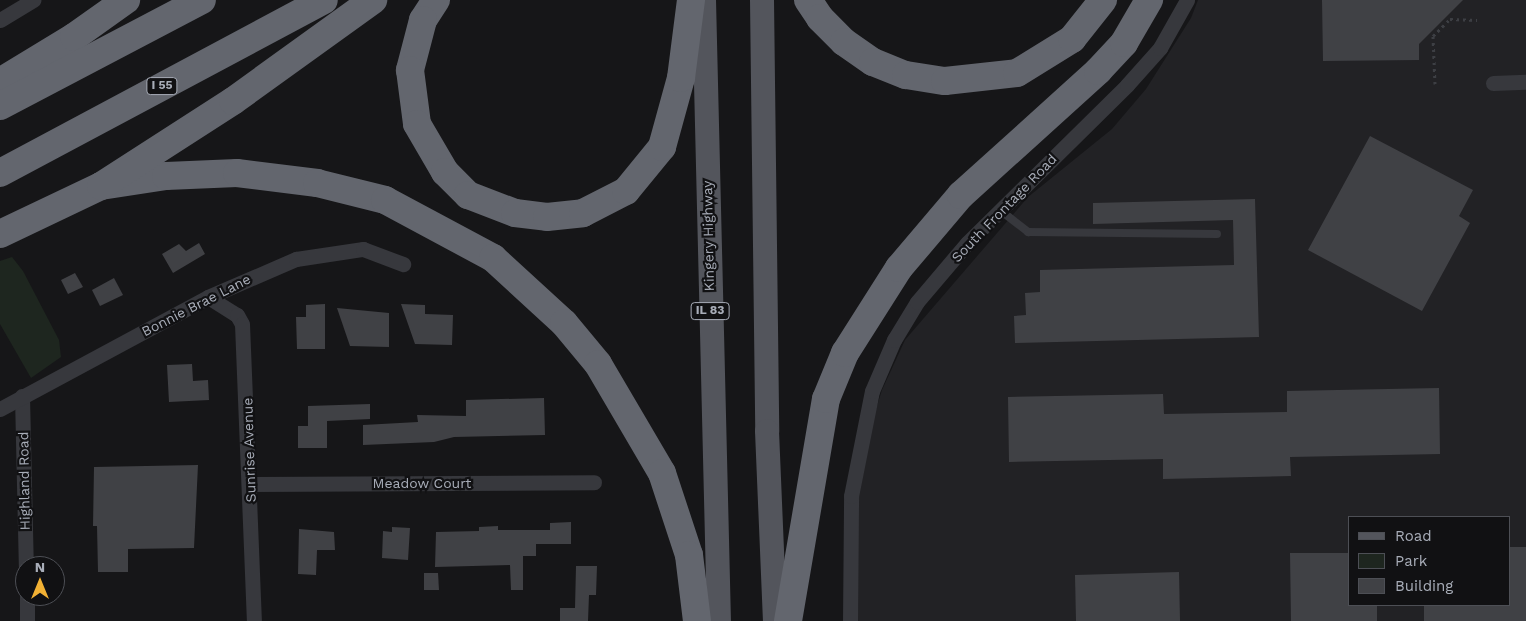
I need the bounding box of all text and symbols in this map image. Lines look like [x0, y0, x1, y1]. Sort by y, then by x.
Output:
road number: I 55 [146, 76, 178, 95]
street label: South Frontage Road [948, 150, 1060, 266]
street label: Kingery Highway [699, 180, 717, 292]
street label: Bonnie Brae Lane [139, 270, 253, 340]
road number: IL 83 [690, 302, 730, 321]
street label: Sunrise Avenue [239, 397, 259, 503]
street label: Highland Road [15, 432, 33, 530]
street label: Meadow Court [372, 475, 472, 491]
legend [1348, 516, 1511, 606]
text: Road [1395, 527, 1432, 545]
text: Park [1395, 552, 1427, 570]
north arrow [15, 556, 65, 606]
text: N [35, 559, 45, 575]
text: Building [1395, 577, 1453, 595]

